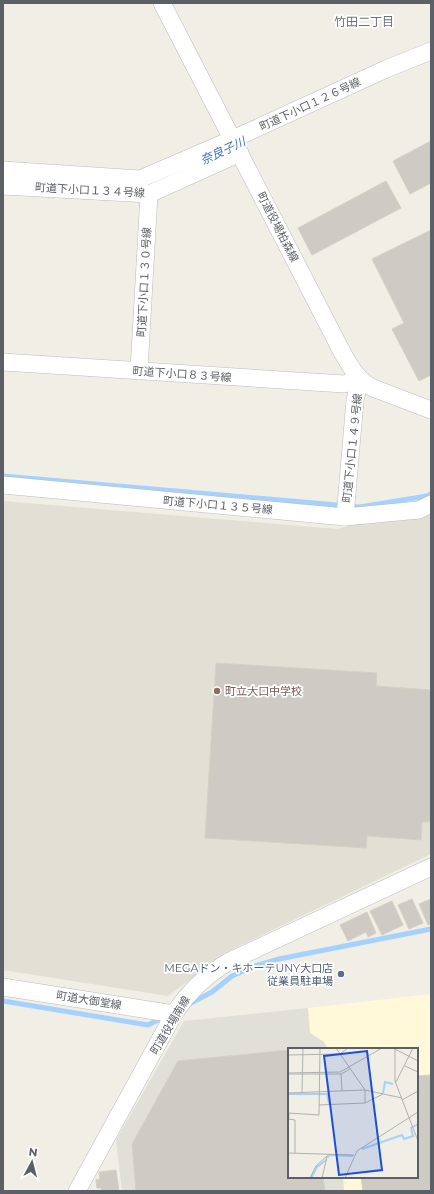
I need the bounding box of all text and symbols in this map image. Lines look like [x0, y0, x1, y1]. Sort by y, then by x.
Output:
district label: 竹田二丁目 [334, 14, 394, 29]
street label: 町道下小口１２６号線 [257, 74, 363, 134]
water label: 奈良子川 [198, 133, 250, 167]
street label: 町道下小口１３４号線 [35, 180, 145, 200]
street label: 町道役場柏森線 [254, 190, 302, 264]
street label: 町道下小口１３０号線 [134, 227, 154, 337]
street label: 町道下小口８３号線 [132, 364, 232, 384]
street label: 町道下小口１４９号線 [339, 393, 365, 503]
street label: 町道下小口１３５号線 [163, 493, 273, 517]
place label: 町立大口中学校 [225, 684, 302, 698]
marker: 町立大口中学校 [212, 686, 222, 696]
place label: MEGAドン・キホーテUNY大口店 従業員駐車場 [164, 961, 333, 988]
marker: MEGAドン・キホーテUNY大口店 従業員駐車場 [336, 969, 346, 979]
street label: 町道大御堂線 [55, 988, 123, 1012]
street label: 町道役場南線 [147, 993, 193, 1057]
inset map [288, 1048, 418, 1178]
north arrow [12, 1142, 52, 1182]
text: N [28, 1145, 38, 1160]

